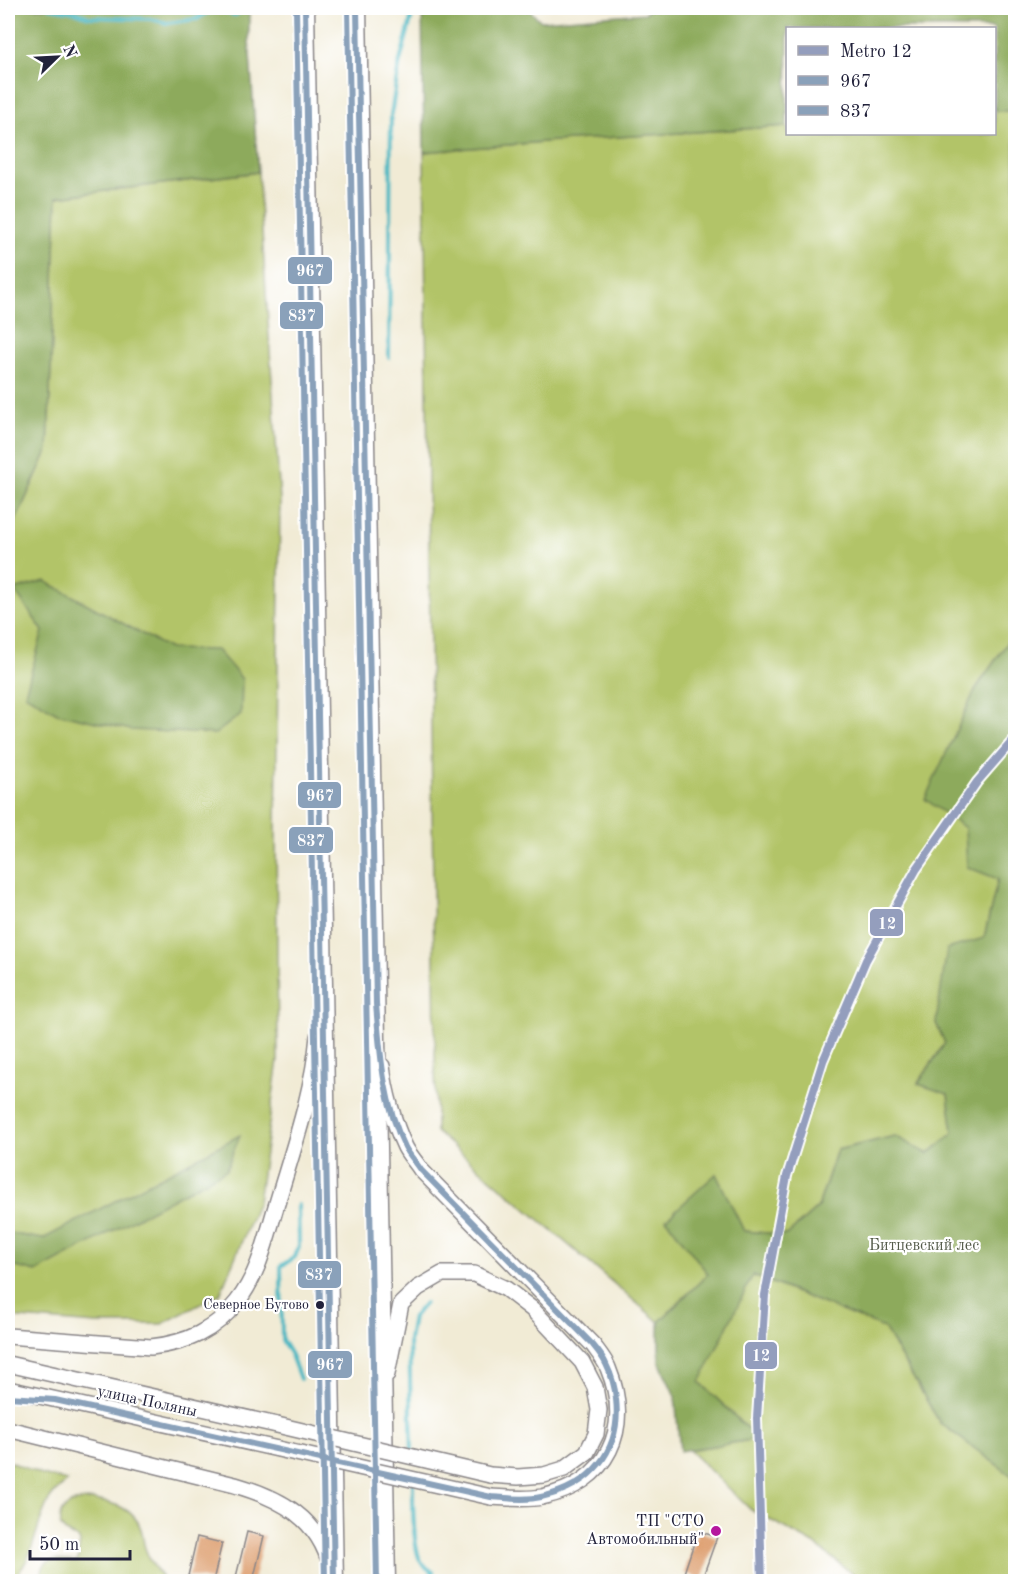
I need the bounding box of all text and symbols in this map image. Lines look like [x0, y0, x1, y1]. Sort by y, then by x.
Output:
north arrow [27, 27, 87, 87]
legend [786, 27, 996, 135]
text: N [59, 43, 79, 61]
text: Metro 12 [840, 43, 912, 61]
text: 967 [840, 73, 871, 91]
text: 837 [840, 103, 871, 121]
line badge: 967 [287, 256, 333, 285]
text: 967 [296, 264, 324, 280]
line badge: 837 [279, 301, 324, 330]
text: 837 [288, 309, 316, 325]
line badge: 967 [297, 781, 342, 809]
text: 967 [306, 789, 334, 805]
line badge: 837 [288, 826, 334, 854]
text: 837 [297, 834, 325, 850]
line badge: 12 [869, 908, 904, 937]
text: 12 [878, 917, 896, 933]
park label: Битцевский лес [869, 1238, 979, 1254]
line badge: 837 [297, 1260, 342, 1289]
text: 837 [305, 1268, 333, 1284]
place label: Северное Бутово [203, 1298, 309, 1312]
marker: Северное Бутово [314, 1299, 326, 1311]
line badge: 12 [744, 1341, 778, 1370]
text: 12 [752, 1349, 770, 1365]
line badge: 967 [307, 1350, 353, 1379]
text: 967 [316, 1358, 344, 1374]
street label: улица Поляны [96, 1384, 198, 1420]
place label: ТП "СТО Автомобильный" [586, 1514, 704, 1548]
scale bar [30, 1523, 130, 1561]
marker: ТП "СТО Автомобильный" [709, 1524, 723, 1538]
text: 50 m [39, 1536, 79, 1554]

